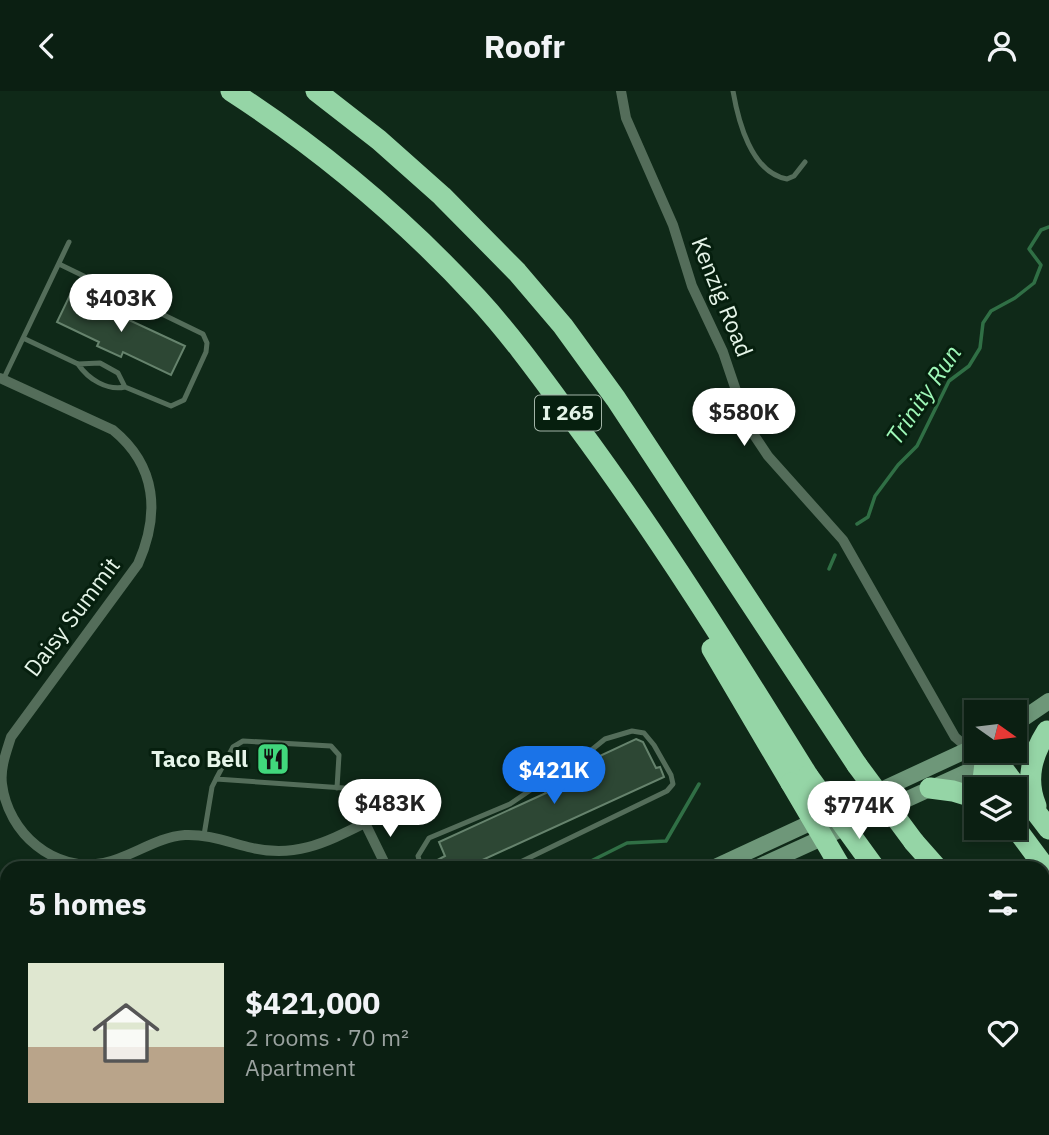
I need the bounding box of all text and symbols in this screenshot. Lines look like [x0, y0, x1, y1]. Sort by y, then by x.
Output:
text: Roofr [484, 25, 565, 67]
icon: back [28, 27, 66, 65]
icon: person [983, 27, 1021, 65]
street label: Kenzig Road [685, 232, 761, 361]
pin: $403K [72, 275, 170, 334]
text: $403K [85, 282, 157, 312]
water label: Trinity Run [878, 338, 968, 451]
pin: $580K [695, 389, 793, 448]
road number: I 265 [535, 395, 601, 431]
text: $580K [708, 396, 780, 426]
street label: Daisy Summit [17, 551, 126, 682]
north arrow [964, 700, 1027, 763]
map controls [964, 700, 1027, 840]
restaurant icon: Taco Bell [254, 740, 292, 778]
place label: Taco Bell [151, 743, 248, 773]
pin: $421K [505, 747, 603, 806]
text: $421K [518, 754, 590, 784]
button: layers [964, 777, 1027, 840]
pin: $483K [341, 779, 439, 839]
pin: $774K [810, 781, 908, 841]
text: $483K [354, 787, 426, 817]
text: $774K [823, 789, 895, 819]
text: 5 homes [28, 884, 147, 923]
icon: filters [984, 884, 1022, 922]
text: $421,000 [245, 983, 380, 1022]
icon: home [84, 991, 168, 1075]
icon: heart [984, 1014, 1022, 1052]
text: 2 rooms · 70 m² [245, 1022, 409, 1052]
text: Apartment [245, 1052, 356, 1082]

